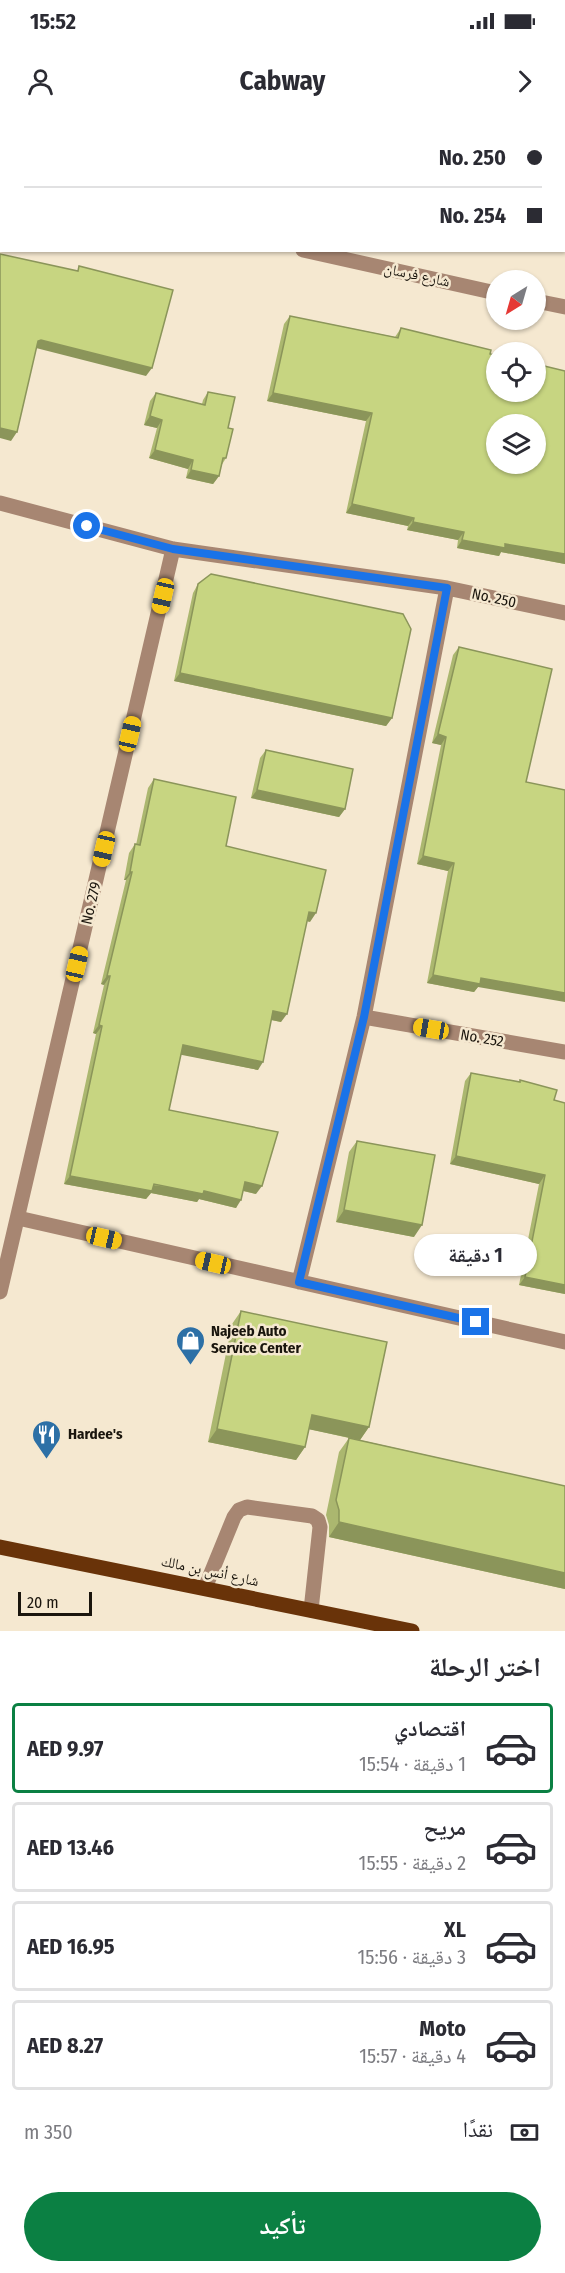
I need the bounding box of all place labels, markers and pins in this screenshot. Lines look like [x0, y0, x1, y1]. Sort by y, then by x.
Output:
place label: Najeeb Auto Service Center [211, 1322, 301, 1357]
shop icon: Najeeb Auto Service Center [174, 1324, 206, 1366]
restaurant icon: Hardee's [31, 1418, 63, 1460]
place label: Hardee's [68, 1425, 123, 1443]

